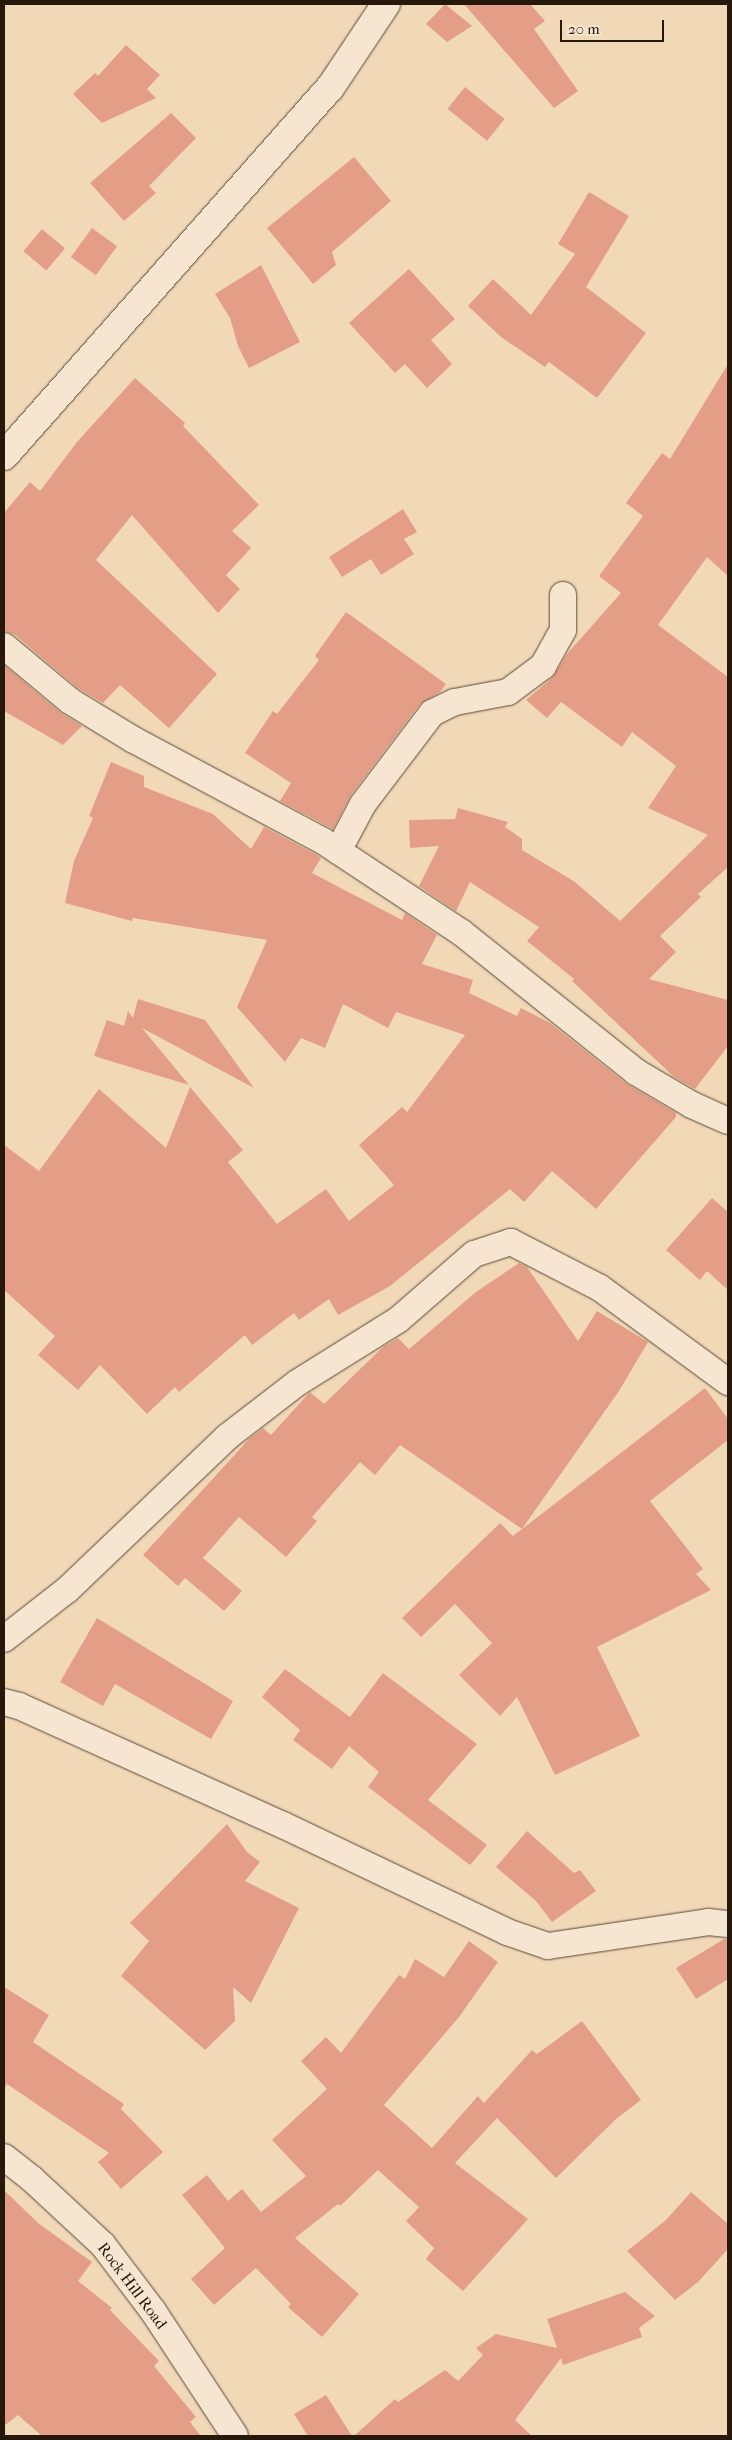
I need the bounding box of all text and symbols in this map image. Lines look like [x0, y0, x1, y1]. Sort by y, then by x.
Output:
scale bar [562, 10, 666, 42]
text: 20 m [568, 20, 600, 38]
street label: Rock Hill Road [93, 2239, 171, 2333]

